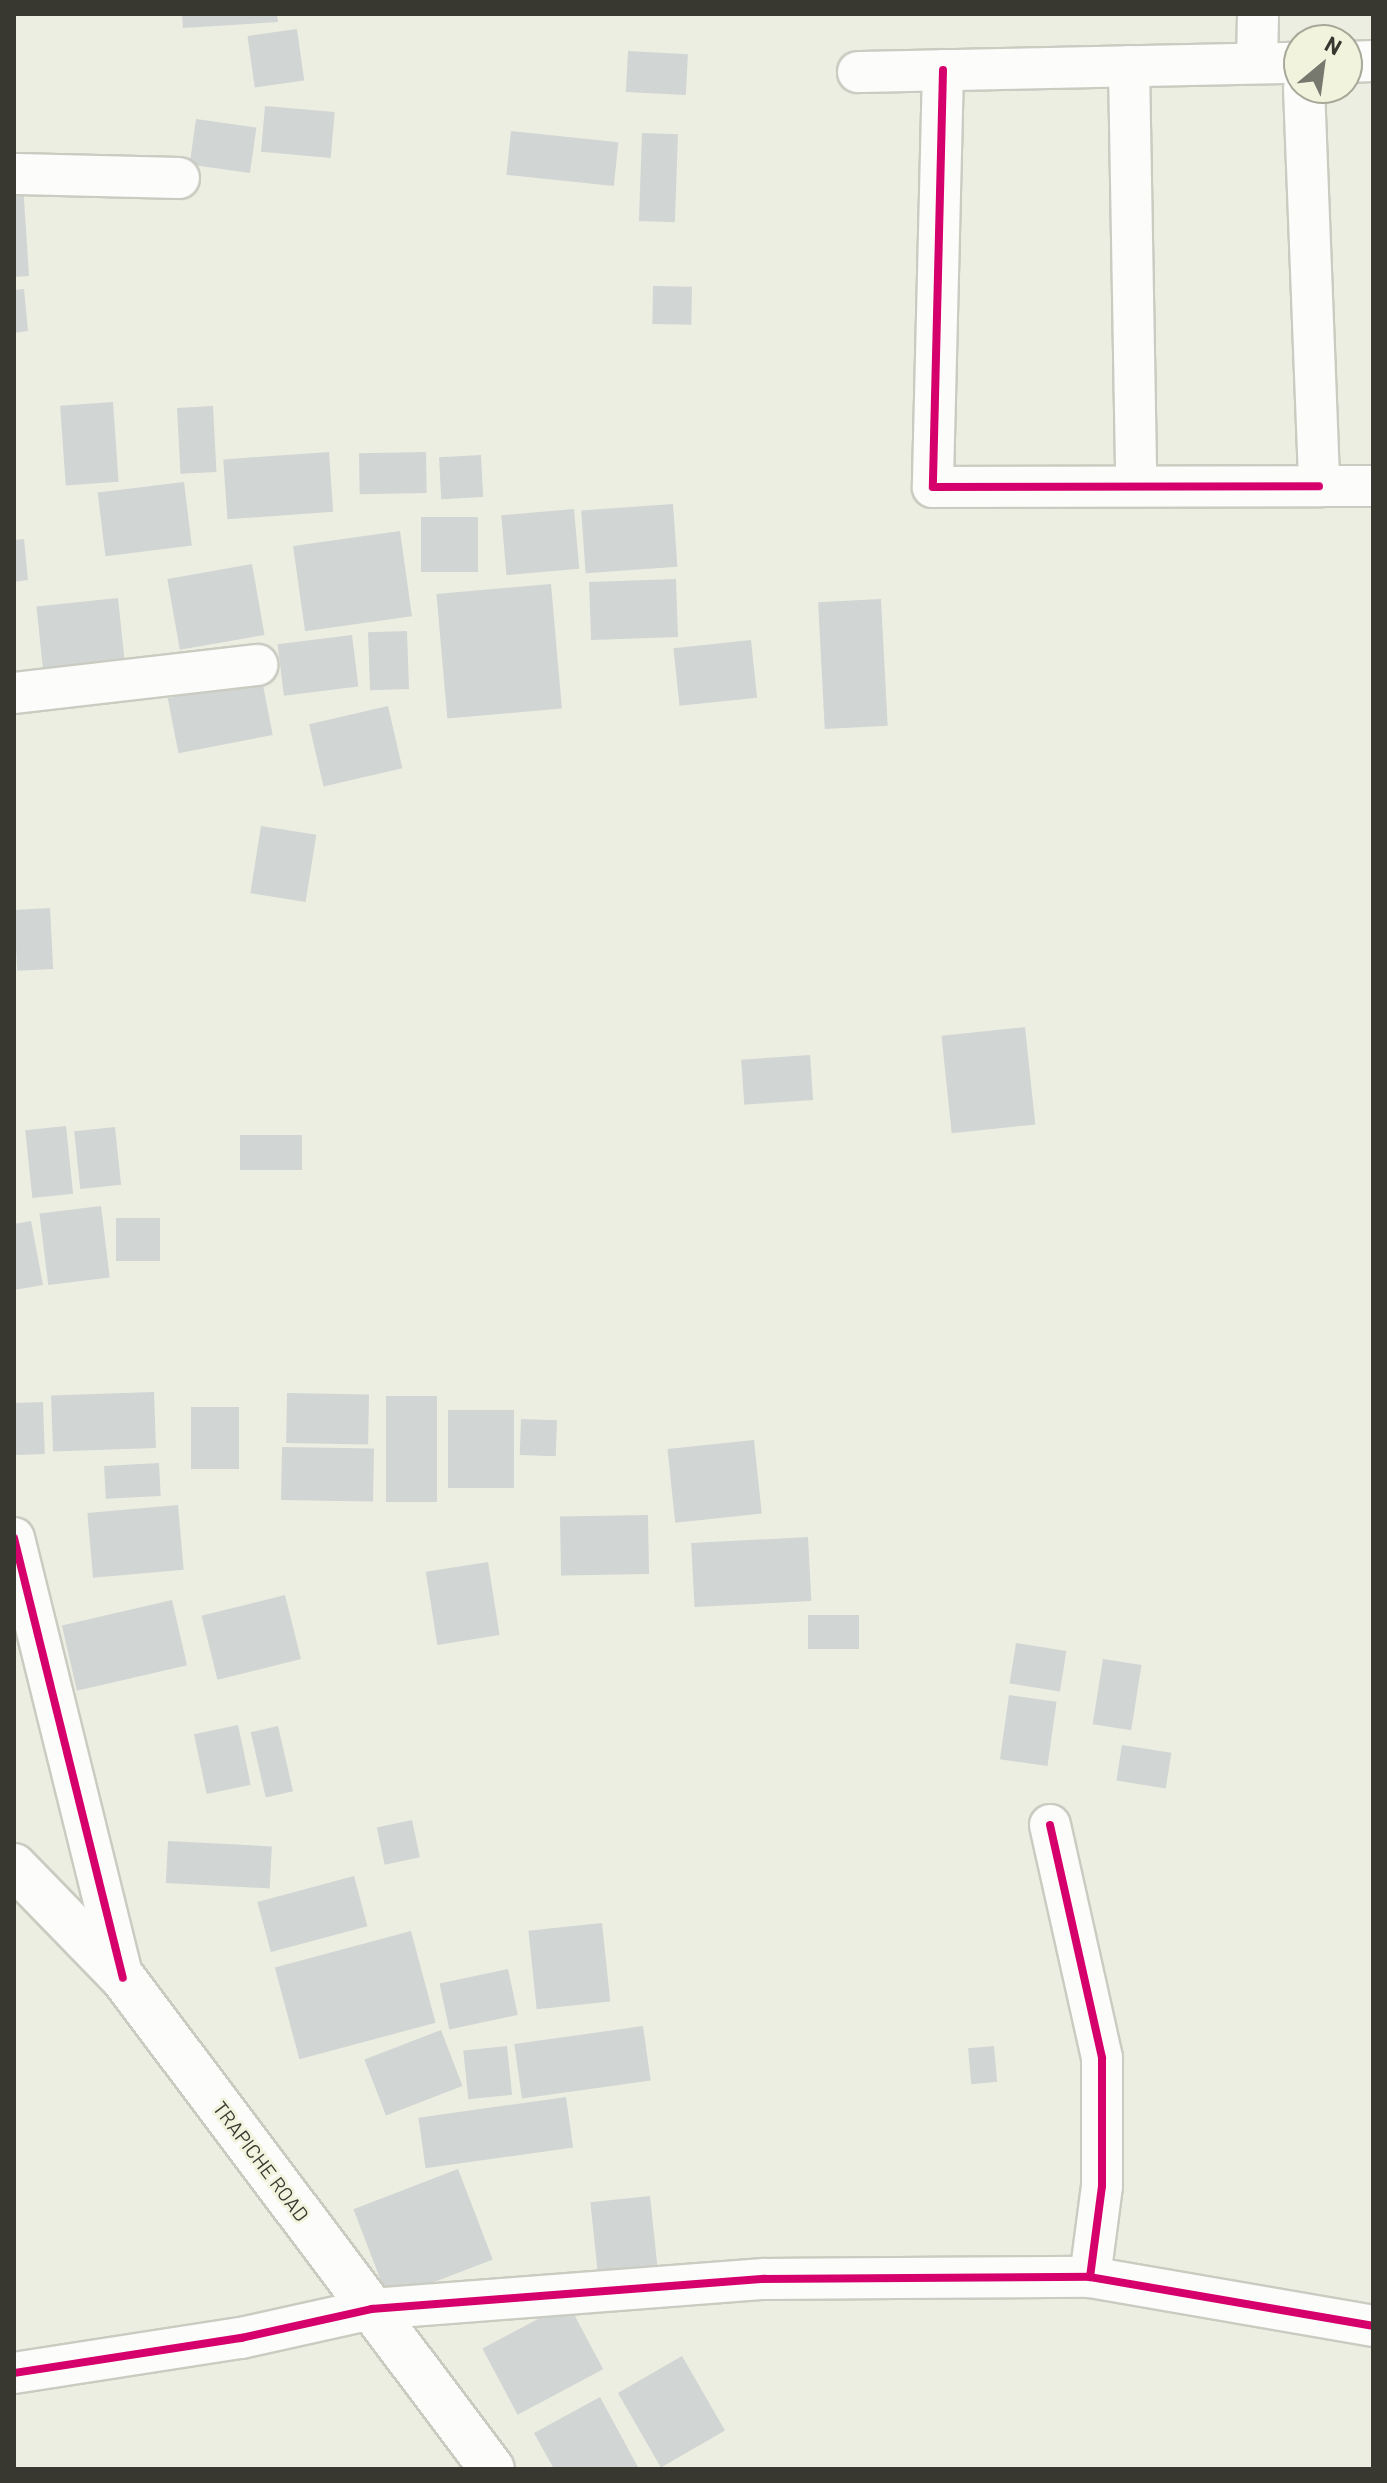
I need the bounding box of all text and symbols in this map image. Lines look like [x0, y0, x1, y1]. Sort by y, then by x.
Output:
north arrow [1283, 24, 1363, 104]
text: N [1321, 30, 1346, 60]
street label: TRAPICHE ROAD [208, 2096, 314, 2226]

